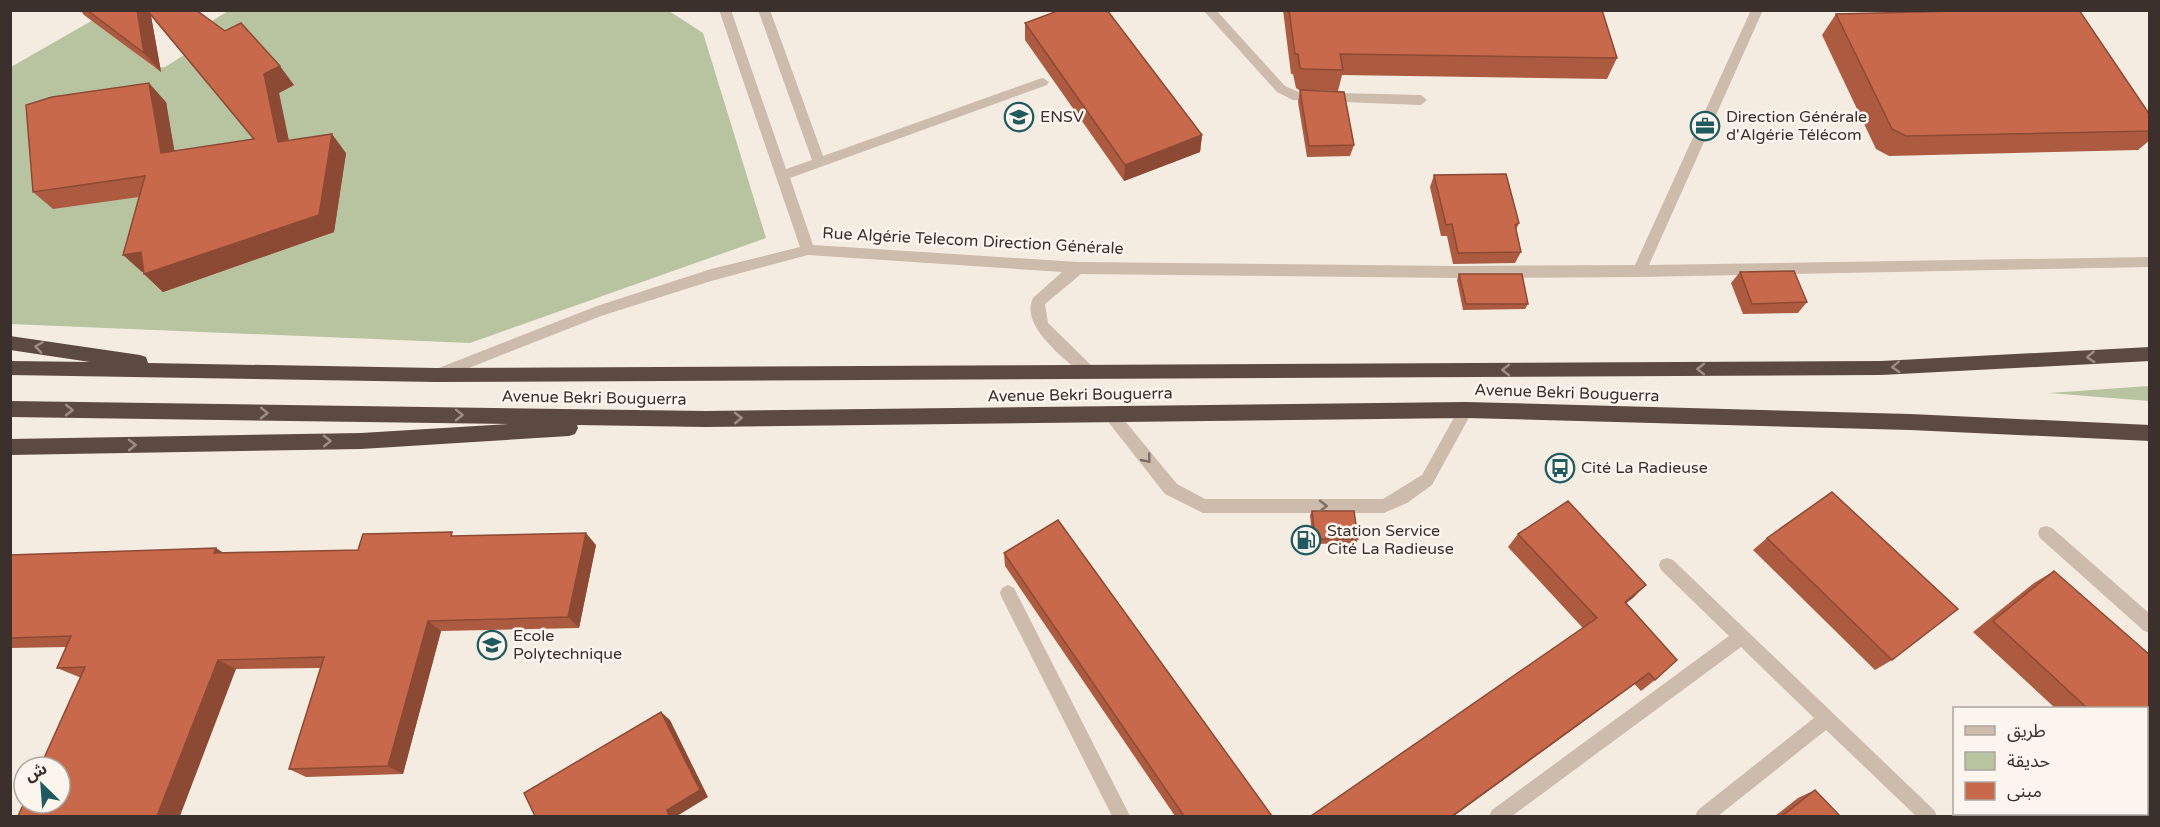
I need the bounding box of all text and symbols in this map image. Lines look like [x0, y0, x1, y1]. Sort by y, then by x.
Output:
school or university icon: ENSV [1003, 101, 1035, 133]
place label: ENSV [1040, 107, 1084, 127]
place label: Direction Générale d'Algérie Télécom [1726, 107, 1867, 145]
office icon: Direction Générale d'Algérie Télécom [1689, 110, 1721, 142]
street label: Rue Algérie Telecom Direction Générale [822, 223, 1124, 259]
one-way arrow [34, 342, 43, 354]
one-way arrow [2087, 350, 2096, 363]
one-way arrow [1892, 361, 1901, 374]
one-way arrow [1697, 363, 1706, 375]
one-way arrow [1502, 364, 1511, 376]
street label: Avenue Bekri Bouguerra [1474, 380, 1660, 406]
street label: Avenue Bekri Bouguerra [987, 383, 1173, 407]
street label: Avenue Bekri Bouguerra [501, 386, 687, 410]
one-way arrow [64, 404, 73, 416]
one-way arrow [259, 406, 268, 419]
one-way arrow [454, 409, 463, 422]
one-way arrow [733, 412, 742, 425]
one-way arrow [322, 435, 331, 448]
one-way arrow [127, 439, 136, 451]
bus stop icon: Cité La Radieuse [1544, 452, 1576, 484]
one-way arrow [1139, 453, 1150, 464]
place label: Cité La Radieuse [1581, 458, 1708, 478]
one-way arrow [1319, 500, 1328, 512]
place label: Station Service Cité La Radieuse [1327, 521, 1454, 559]
fuel station icon: Station Service Cité La Radieuse [1290, 524, 1322, 556]
place label: Ecole Polytechnique [513, 626, 622, 664]
school or university icon: Ecole Polytechnique [476, 629, 508, 661]
legend [1953, 707, 2148, 815]
text: طريق [2007, 720, 2046, 742]
text: حديقة [2007, 750, 2050, 772]
north arrow [12, 755, 72, 815]
text: ش [22, 759, 50, 786]
text: مبنى [2007, 780, 2042, 802]

